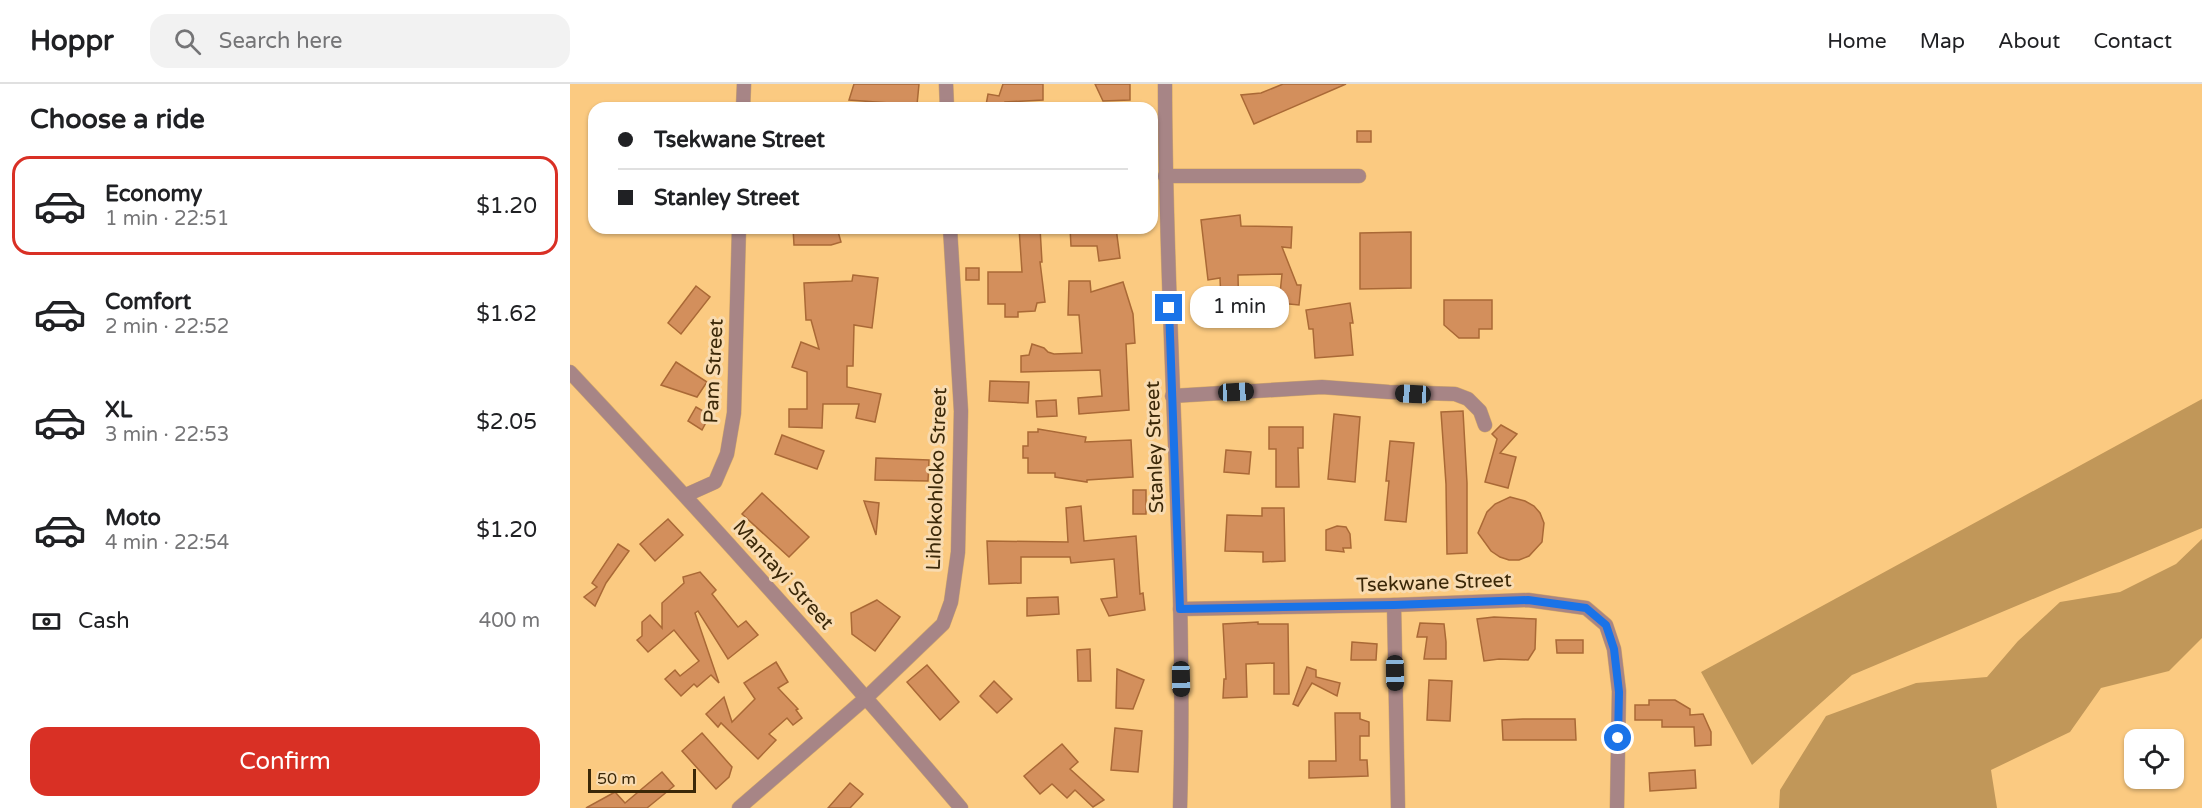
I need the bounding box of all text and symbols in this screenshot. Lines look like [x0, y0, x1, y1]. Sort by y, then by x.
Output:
search box [150, 14, 570, 68]
text: Hoppr [30, 24, 114, 58]
icon: search [171, 25, 204, 58]
text: Search here [219, 28, 343, 54]
text: Home [1827, 29, 1887, 54]
text: Map [1920, 29, 1965, 54]
text: About [1998, 29, 2060, 54]
text: Contact [2093, 29, 2172, 54]
text: Choose a ride [30, 103, 205, 136]
text: Tsekwane Street [654, 127, 825, 153]
icon: car [33, 179, 87, 233]
text: Economy [105, 181, 202, 207]
text: Stanley Street [654, 185, 799, 211]
text: $1.20 [476, 193, 537, 219]
text: 1 min · 22:51 [105, 207, 229, 231]
icon: car [33, 287, 87, 341]
callout: 1 min [1190, 287, 1289, 329]
text: Comfort [105, 289, 191, 315]
route end [1155, 294, 1182, 321]
text: 1 min [1213, 295, 1266, 319]
text: $1.62 [476, 301, 537, 327]
text: 2 min · 22:52 [105, 315, 229, 339]
street label: Pam Street [699, 318, 729, 424]
street label: Stanley Street [1141, 380, 1169, 514]
car [1218, 382, 1254, 402]
car [1395, 384, 1431, 404]
street label: Lihlokohloko Street [922, 387, 952, 571]
icon: car [33, 395, 87, 449]
text: XL [105, 397, 132, 423]
text: $2.05 [476, 409, 537, 435]
text: 3 min · 22:53 [105, 423, 229, 447]
icon: car [33, 503, 87, 557]
text: Moto [105, 505, 161, 531]
street label: Mantayi Street [727, 515, 839, 635]
text: $1.20 [476, 517, 537, 543]
text: 4 min · 22:54 [105, 531, 229, 555]
street label: Tsekwane Street [1356, 568, 1512, 598]
icon: cash [30, 605, 63, 638]
text: Cash [78, 608, 130, 634]
text: 400 m [479, 609, 540, 633]
car [1386, 655, 1404, 691]
car [1172, 661, 1190, 697]
route start [1604, 724, 1631, 751]
button: Confirm [30, 727, 540, 796]
map controls [2124, 729, 2184, 789]
button: locate [2124, 729, 2184, 789]
scale bar [588, 766, 696, 794]
text: 50 m [597, 769, 636, 789]

